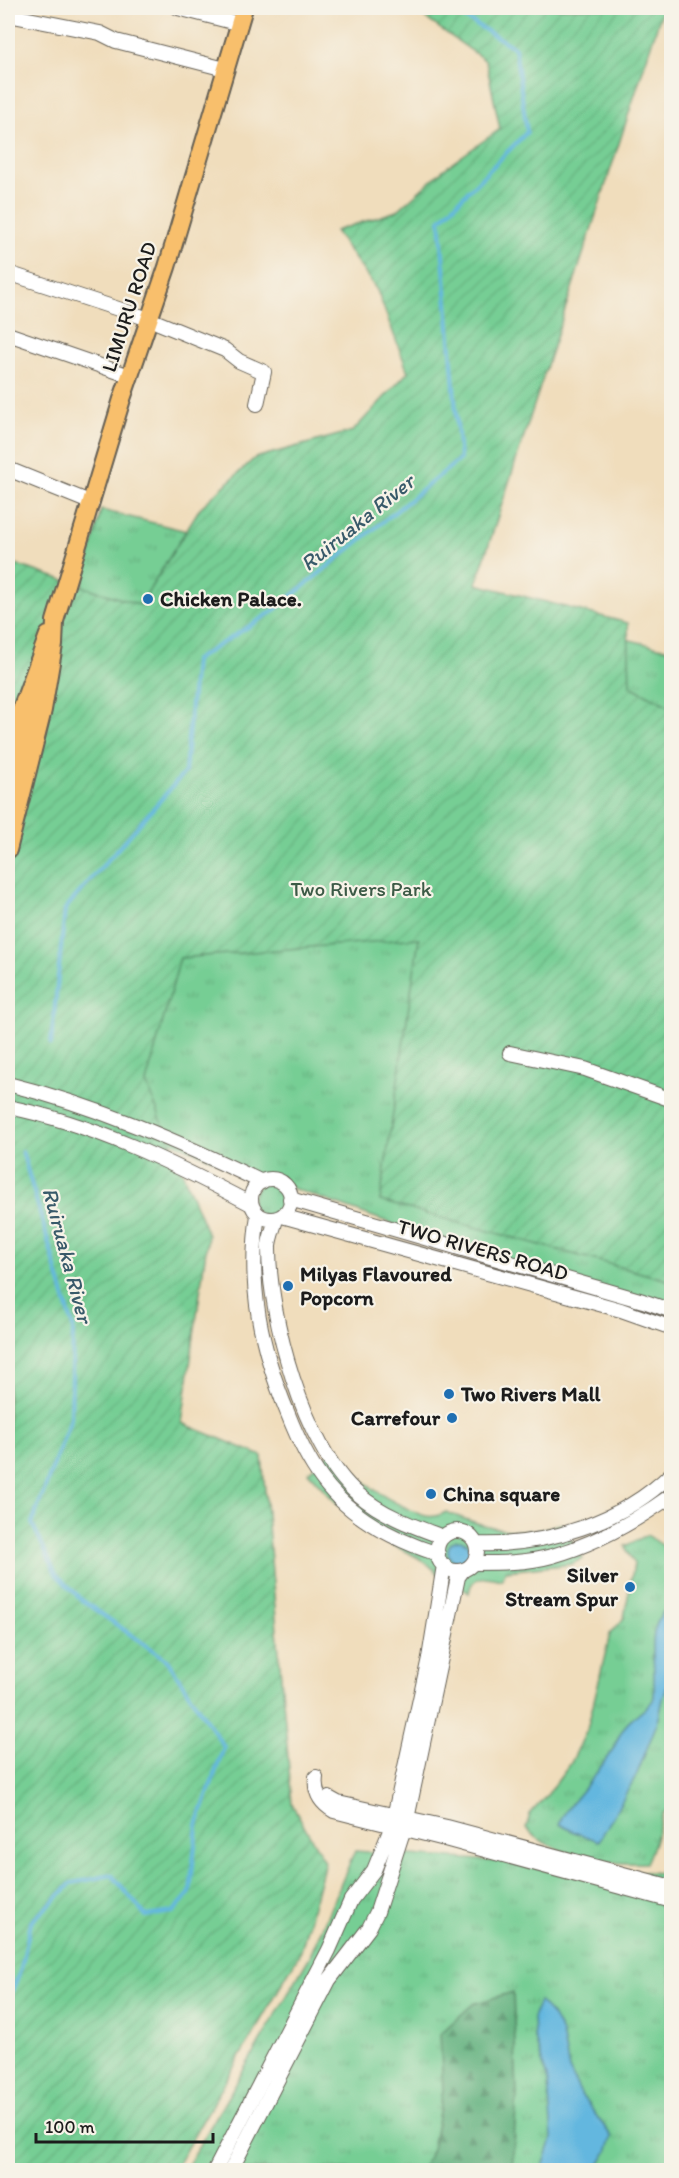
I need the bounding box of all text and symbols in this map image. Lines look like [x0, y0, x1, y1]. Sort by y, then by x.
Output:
street label: LIMURU ROAD [96, 239, 161, 375]
water label: Ruiruaka River [295, 467, 421, 577]
place label: Chicken Palace. [160, 586, 302, 611]
marker: Chicken Palace. [141, 592, 155, 606]
park label: Two Rivers Park [290, 876, 432, 901]
water label: Ruiruaka River [37, 1185, 99, 1328]
street label: TWO RIVERS ROAD [395, 1213, 571, 1286]
place label: Milyas Flavoured Popcorn [300, 1261, 452, 1311]
marker: Milyas Flavoured Popcorn [281, 1279, 295, 1293]
place label: Two Rivers Mall [460, 1381, 602, 1406]
marker: Two Rivers Mall [442, 1387, 456, 1401]
place label: Carrefour [351, 1405, 441, 1430]
marker: Carrefour [445, 1411, 459, 1425]
place label: China square [443, 1481, 560, 1507]
marker: China square [424, 1487, 438, 1501]
place label: Silver Stream Spur [505, 1562, 619, 1612]
marker: Silver Stream Spur [623, 1580, 637, 1594]
scale bar [36, 2106, 213, 2144]
text: 100 m [45, 2116, 95, 2138]

